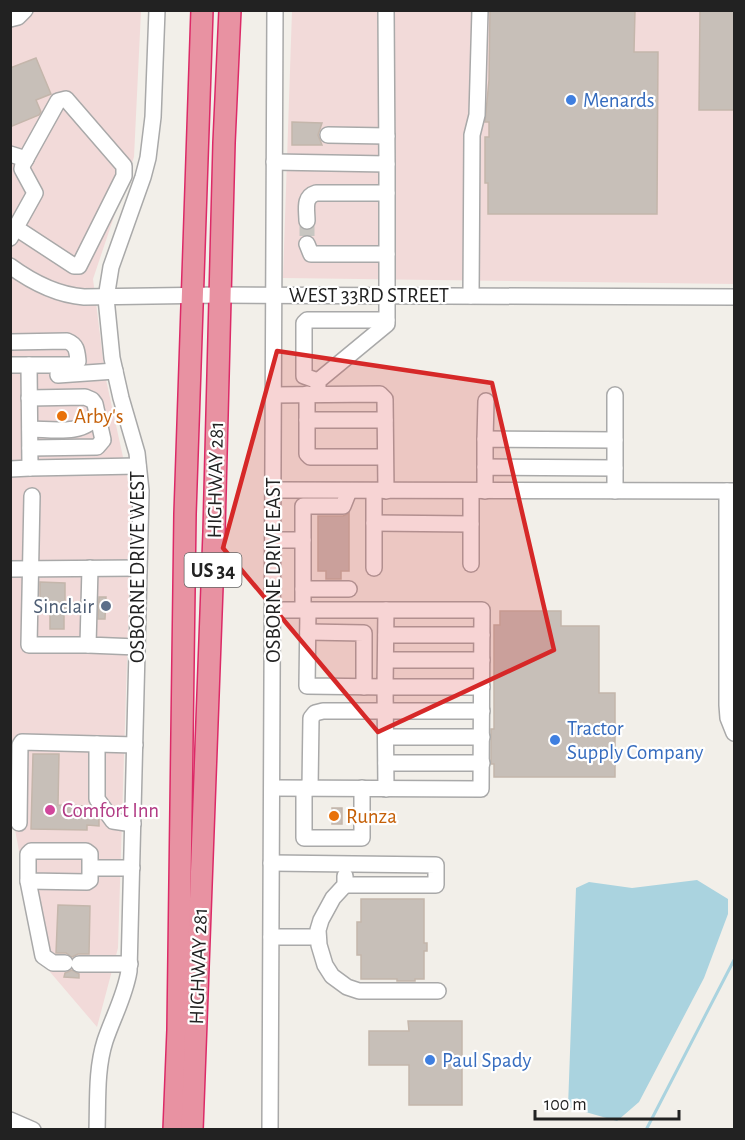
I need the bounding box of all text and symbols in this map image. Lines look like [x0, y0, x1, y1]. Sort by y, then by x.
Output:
place label: Menards [583, 90, 655, 111]
marker: Menards [564, 93, 578, 107]
street label: WEST 33RD STREET [289, 285, 449, 306]
place label: Arby's [74, 406, 123, 427]
marker: Arby's [55, 409, 69, 423]
street label: HIGHWAY 281 [204, 421, 227, 539]
street label: OSBORNE DRIVE WEST [127, 471, 148, 663]
street label: OSBORNE DRIVE EAST [263, 477, 284, 663]
road number: US 34 [184, 553, 242, 587]
place label: Sinclair [33, 596, 94, 617]
marker: Sinclair [99, 599, 113, 613]
place label: Tractor Supply Company [567, 718, 704, 763]
marker: Tractor Supply Company [548, 733, 562, 747]
place label: Comfort Inn [62, 800, 159, 821]
marker: Comfort Inn [43, 803, 57, 817]
place label: Runza [346, 806, 397, 827]
marker: Runza [327, 809, 341, 823]
street label: HIGHWAY 281 [186, 907, 211, 1025]
place label: Paul Spady [442, 1050, 532, 1071]
marker: Paul Spady [423, 1053, 437, 1067]
scale bar [535, 1083, 679, 1121]
text: 100 m [544, 1096, 587, 1114]

